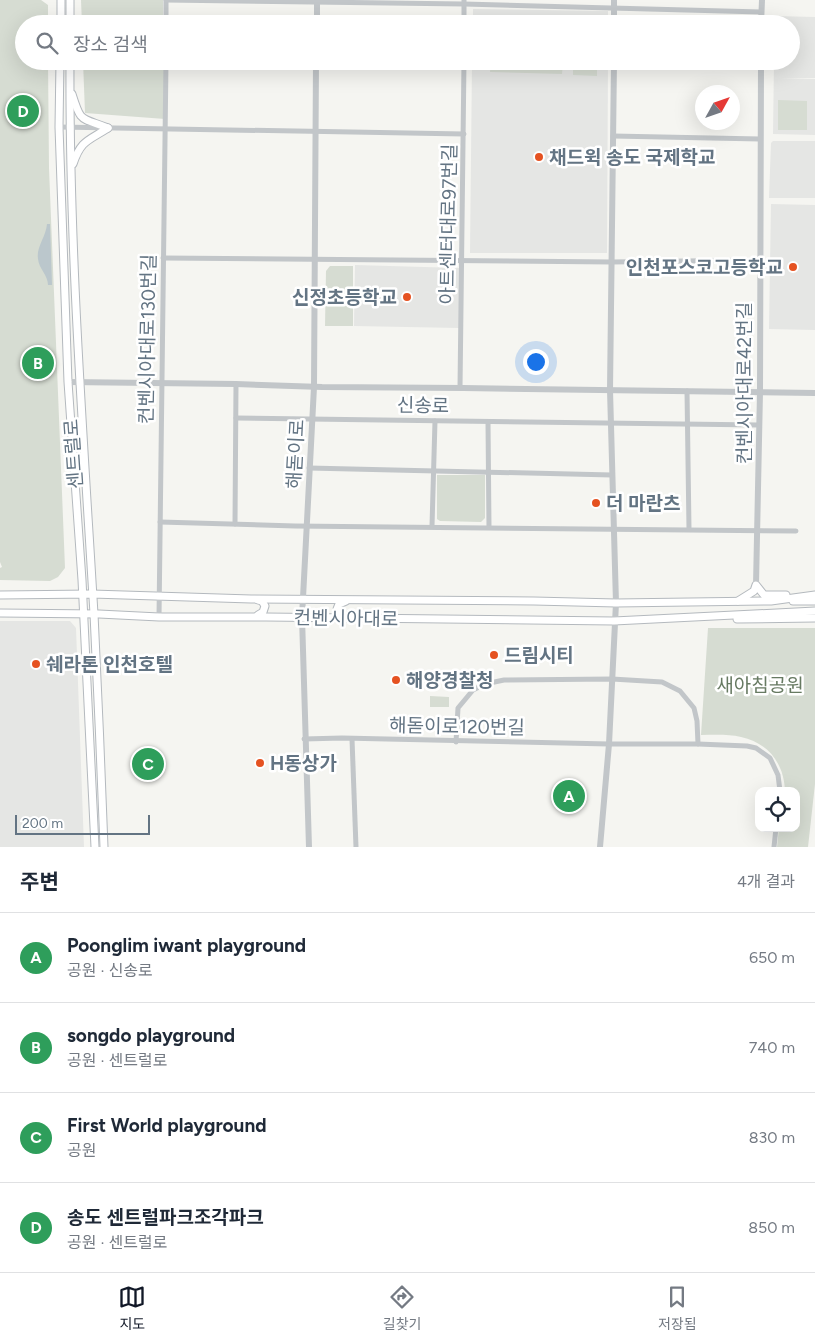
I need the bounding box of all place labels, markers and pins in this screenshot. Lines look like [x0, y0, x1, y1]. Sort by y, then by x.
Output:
pin: D [7, 92, 39, 130]
place label: 채드윅 송도 국제학교 [549, 146, 715, 169]
marker: 채드윅 송도 국제학교 [533, 151, 545, 163]
place label: 인천포스코고등학교 [626, 256, 783, 279]
marker: 인천포스코고등학교 [787, 261, 799, 273]
place label: 신정초등학교 [292, 286, 397, 309]
marker: 신정초등학교 [401, 291, 413, 303]
pin: B [22, 344, 54, 382]
place label: 더 마란츠 [606, 492, 680, 515]
marker: 더 마란츠 [590, 497, 602, 509]
place label: 드림시티 [504, 644, 574, 667]
marker: 드림시티 [488, 649, 500, 661]
place label: 쉐라톤 인천호텔 [46, 653, 173, 676]
marker: 쉐라톤 인천호텔 [30, 658, 42, 670]
place label: 해양경찰청 [406, 669, 493, 692]
marker: 해양경찰청 [390, 674, 402, 686]
pin: C [132, 745, 164, 783]
place label: H동상가 [270, 752, 337, 775]
marker: H동상가 [254, 757, 266, 769]
pin: A [553, 777, 585, 815]

